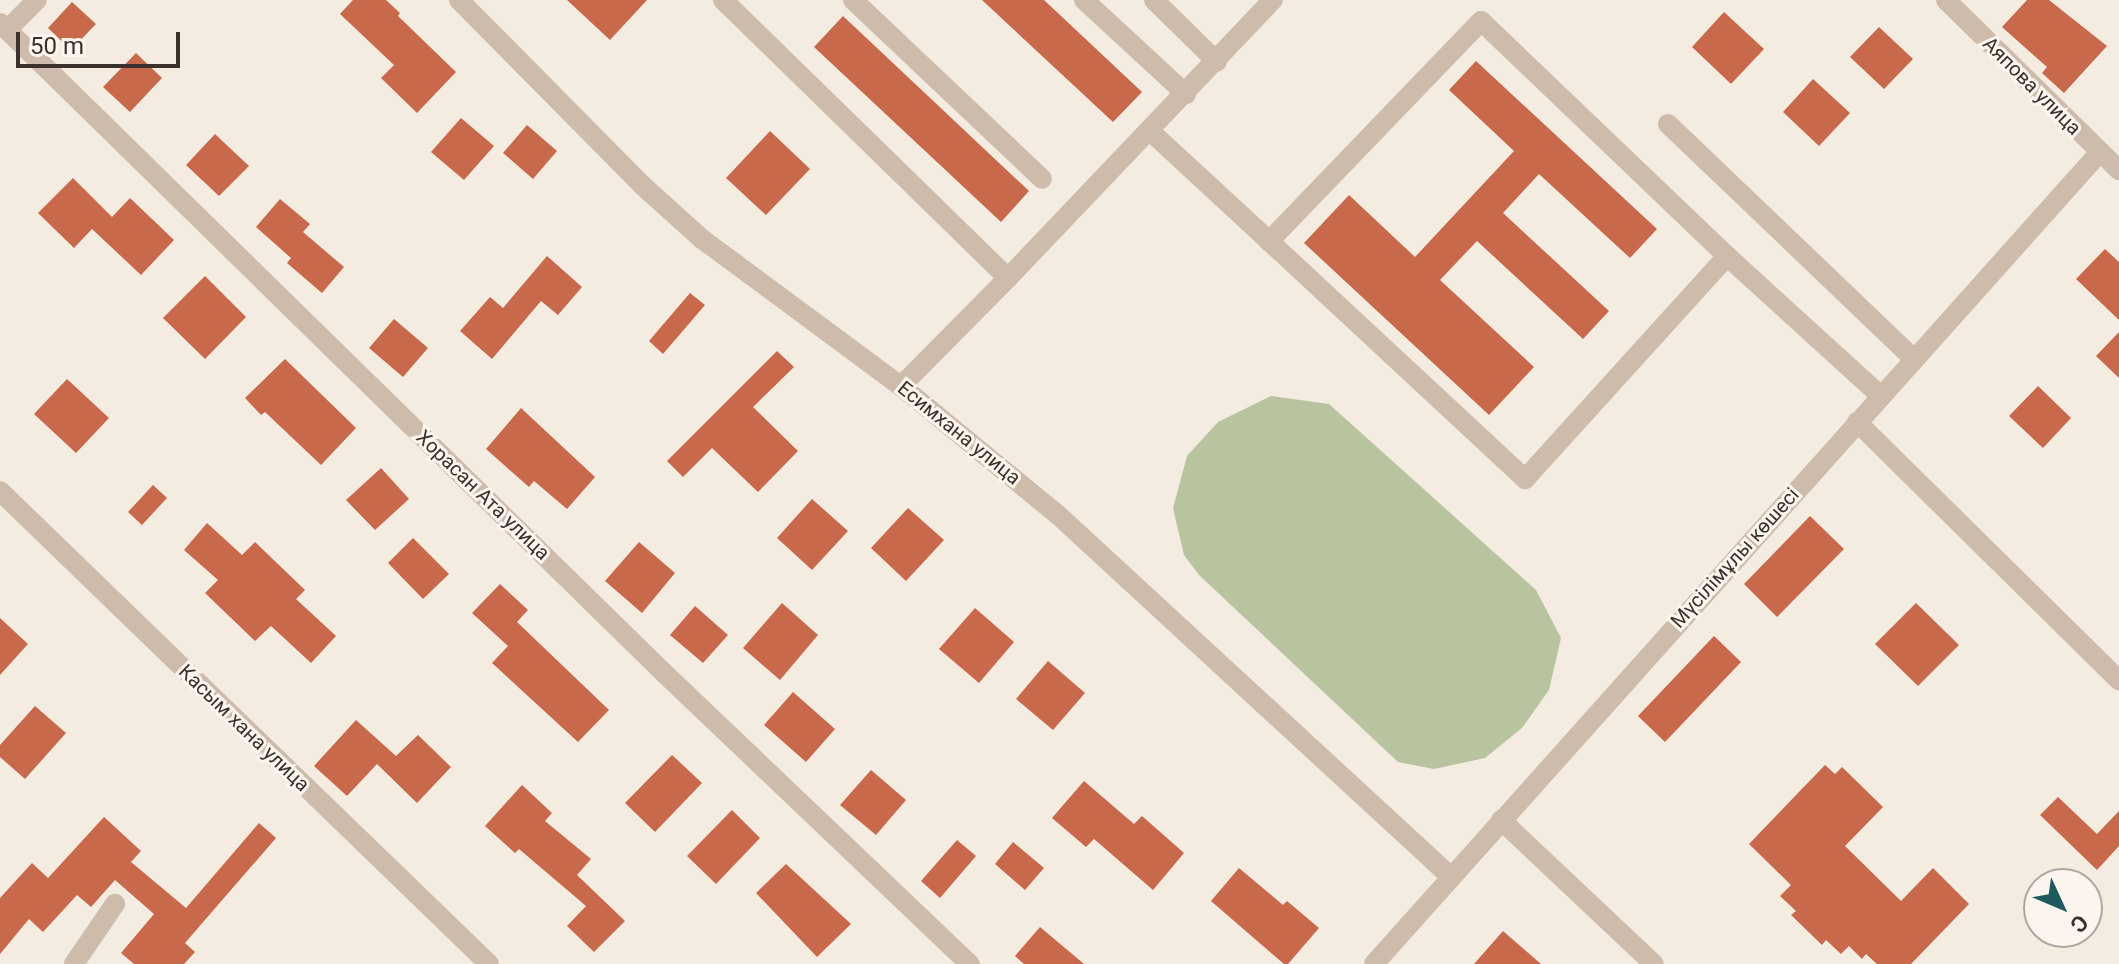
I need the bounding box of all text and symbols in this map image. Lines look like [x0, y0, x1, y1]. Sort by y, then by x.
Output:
scale bar [20, 16, 184, 66]
text: 50 m [30, 32, 84, 60]
street label: Аяпова улица [1978, 32, 2086, 140]
street label: Есимхана улица [893, 376, 1025, 490]
street label: Хорасан Ата улица [411, 425, 555, 565]
street label: Мүсілімұлы көшесі [1666, 483, 1804, 633]
street label: Касым хана улица [174, 659, 314, 797]
north arrow [2023, 868, 2103, 948]
text: С [2065, 910, 2093, 937]

